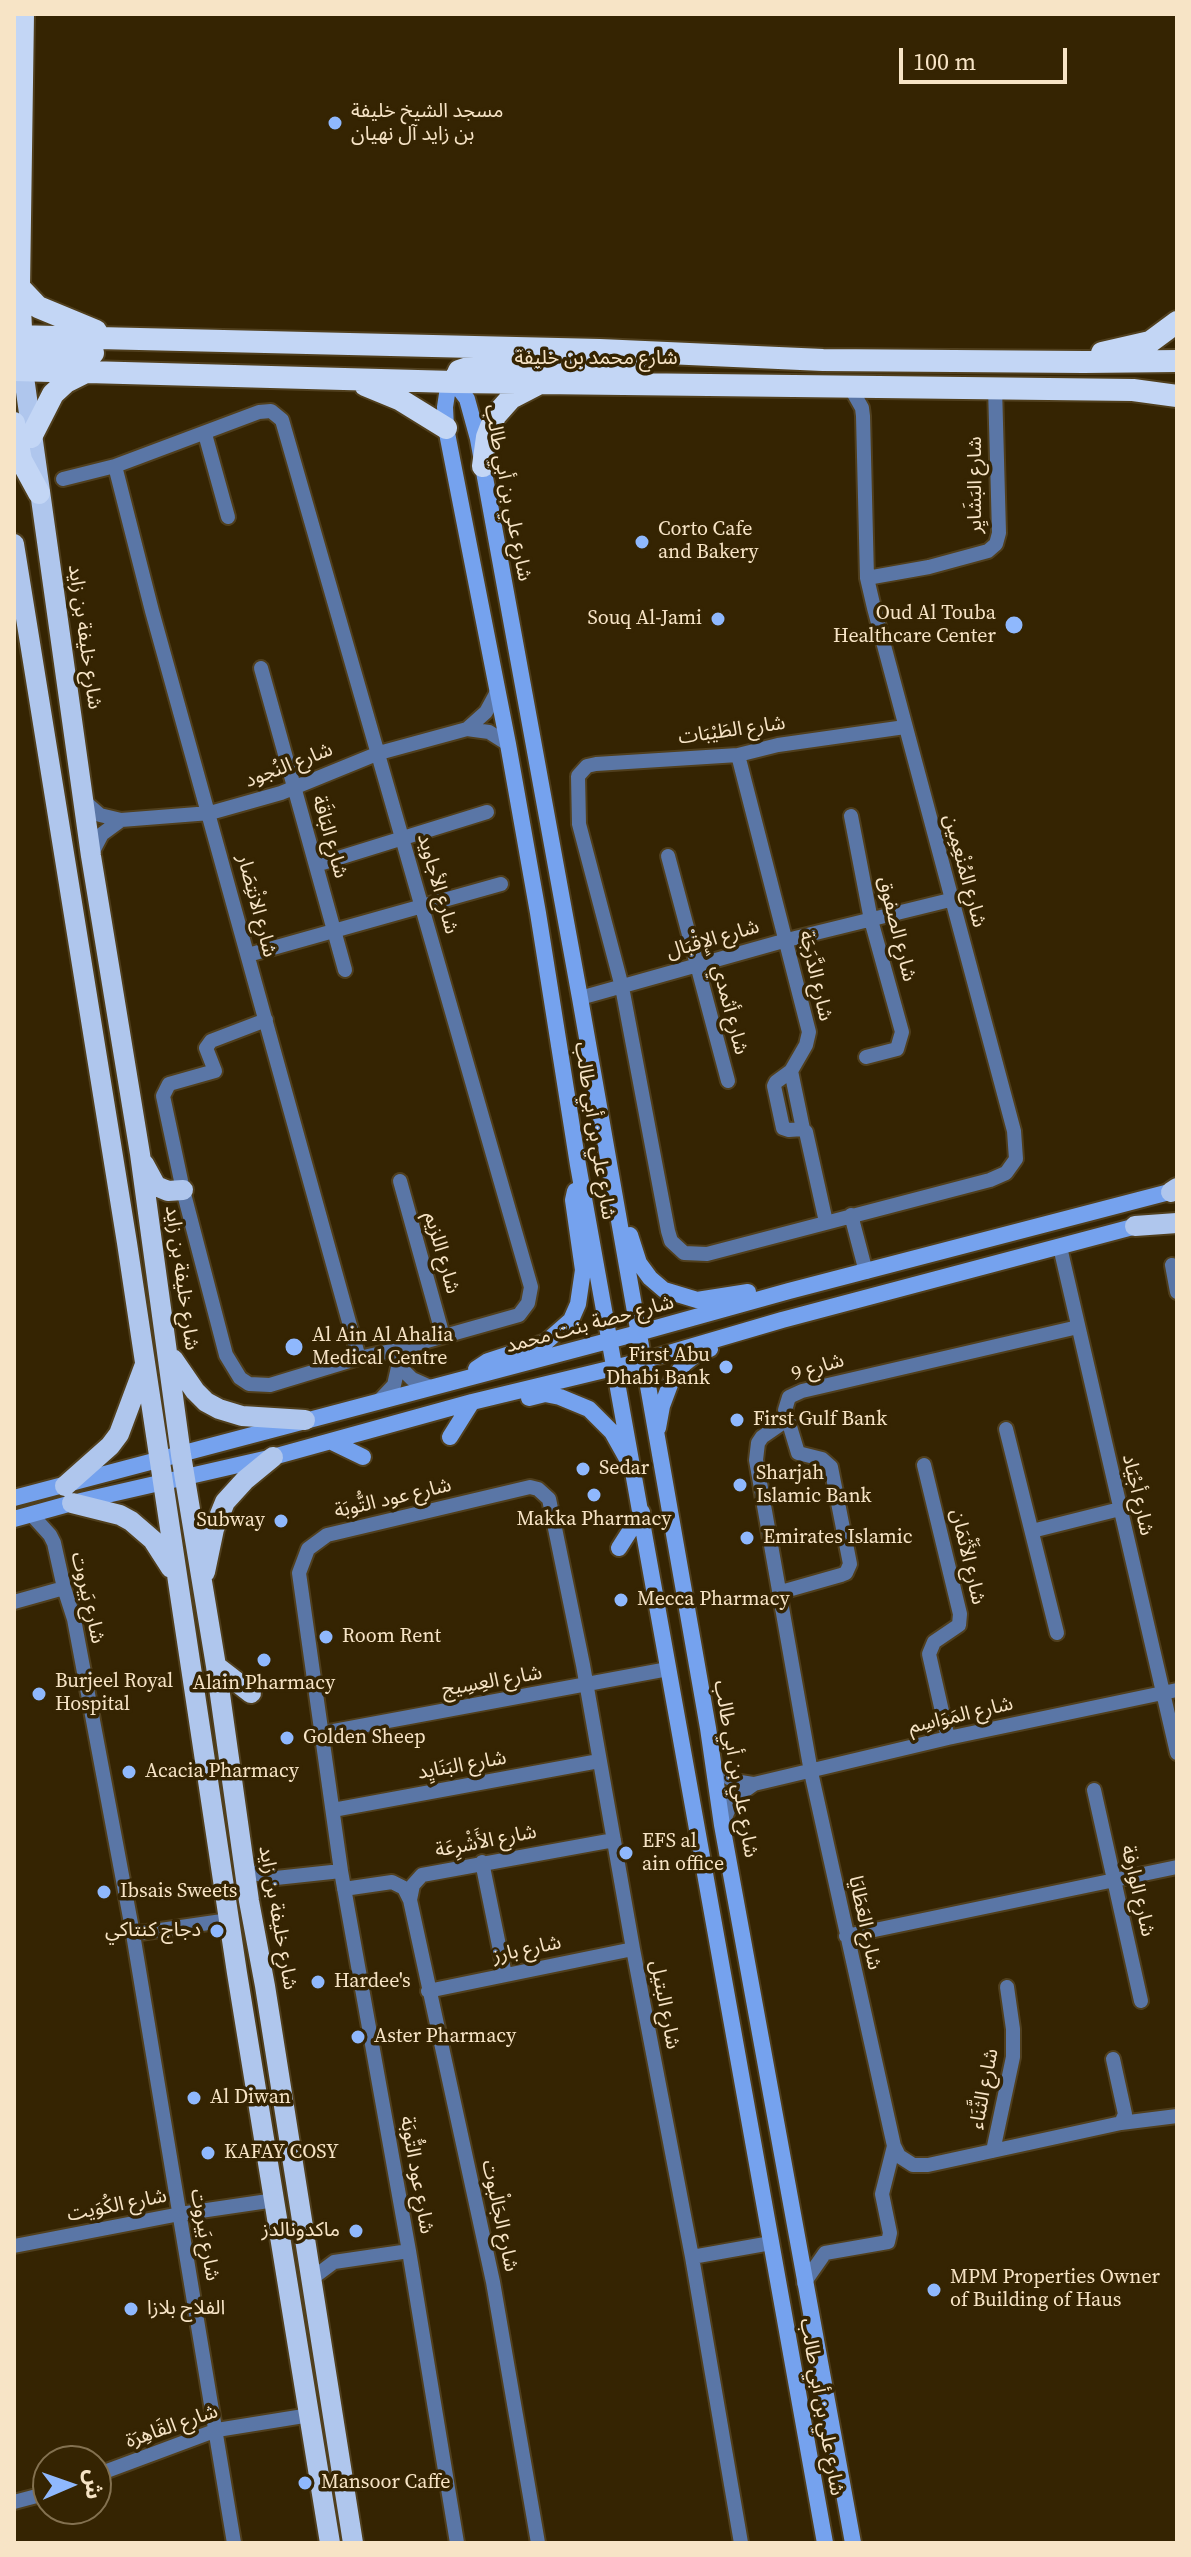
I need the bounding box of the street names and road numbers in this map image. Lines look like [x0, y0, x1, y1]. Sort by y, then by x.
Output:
street label: شارع محمد بن خليفة [514, 347, 678, 371]
street label: شارع علي بن أبي طالب [478, 403, 536, 583]
street label: شارع البَشَايِر [964, 436, 988, 534]
street label: شارع خليفة بن زايد [62, 563, 106, 711]
street label: شارع الطَيْبَات [677, 712, 787, 750]
street label: شارع النُجود [242, 738, 336, 794]
street label: شارع البَاقَة [306, 793, 352, 881]
street label: شارع المُنْعِمِين [937, 812, 991, 930]
street label: شارع الأجاويد [411, 831, 463, 937]
street label: شارع الانْتِصَار [231, 852, 281, 960]
street label: شارع الصفوق [871, 874, 921, 984]
street label: شارع الإِقْبَال [664, 915, 762, 965]
street label: شارع الدَّرَجَة [793, 928, 837, 1024]
street label: شارع أثمدي [706, 963, 752, 1057]
street label: شارع علي بن أبي طالب [568, 1040, 620, 1222]
street label: شارع خليفة بن زايد [159, 1204, 203, 1352]
street label: شارع اللزيم [418, 1209, 464, 1297]
street label: شارع حصة بنت محمد [503, 1291, 677, 1359]
street label: شارع 9 [789, 1349, 847, 1387]
street label: شارع أجْيَاد [1116, 1452, 1158, 1538]
street label: شارع عود التُّوبَة [332, 1474, 454, 1524]
street label: شارع الأَثْمَان [944, 1507, 990, 1607]
street label: شارع بَيروت [65, 1550, 109, 1646]
street label: شارع العِسِيج [440, 1661, 544, 1703]
street label: شارع علي بن أبي طالب [708, 1678, 762, 1860]
street label: شارع المَوَاسِم [907, 1692, 1015, 1740]
street label: شارع البَنَايِد [416, 1746, 508, 1786]
street label: شارع الأَشْرِعَة [433, 1820, 539, 1864]
street label: شارع الوارفة [1115, 1843, 1159, 1939]
street label: شارع خليفة بن زايد [253, 1844, 301, 1992]
street label: شارع العَطَايَا [842, 1874, 886, 1972]
street label: شارع بارز [491, 1931, 563, 1969]
street label: شارع البتيل [644, 1959, 684, 2051]
street label: شارع الثَّنَاء [965, 2046, 1005, 2132]
street label: شارع عود التُّوبَة [394, 2114, 438, 2236]
street label: شارع الجَالْبوت [475, 2158, 523, 2274]
street label: شارع الكُوَيت [65, 2185, 169, 2227]
street label: شارع بَيروت [184, 2187, 224, 2283]
street label: شارع علي بن أبي طالب [794, 2316, 848, 2498]
street label: شارع القَاهِرَة [123, 2400, 221, 2454]

